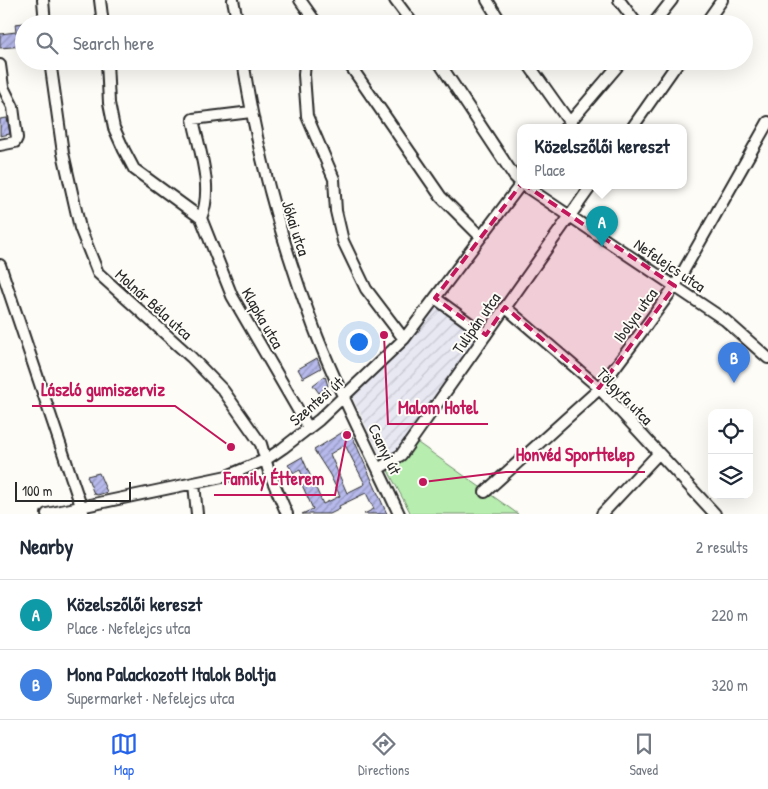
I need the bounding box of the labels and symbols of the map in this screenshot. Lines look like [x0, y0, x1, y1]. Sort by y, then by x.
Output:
street label: Jókai utca [277, 198, 315, 258]
pin: A [586, 206, 618, 247]
street label: Nefelejcs utca [630, 233, 710, 297]
street label: Molnár Béla utca [111, 263, 197, 345]
street label: Ibolya utca [608, 283, 662, 347]
street label: Klapka utca [237, 284, 289, 352]
street label: Tulipán utca [447, 288, 505, 358]
your location [346, 329, 372, 355]
pin: B [718, 342, 750, 383]
street label: Tölgyfa utca [592, 362, 658, 430]
street label: Szentesi út [284, 371, 348, 431]
callout: László gumiszerviz [32, 373, 175, 406]
text: László gumiszerviz [41, 377, 165, 403]
callout: Malom Hotel [388, 391, 488, 424]
text: Malom Hotel [398, 395, 479, 420]
street label: Csanyi út [363, 420, 407, 479]
callout: Honvéd Sporttelep [506, 439, 645, 472]
text: Honvéd Sporttelep [516, 442, 635, 468]
callout: Family Étterem [214, 462, 335, 495]
text: Family Étterem [223, 466, 324, 492]
scale bar [15, 479, 131, 502]

